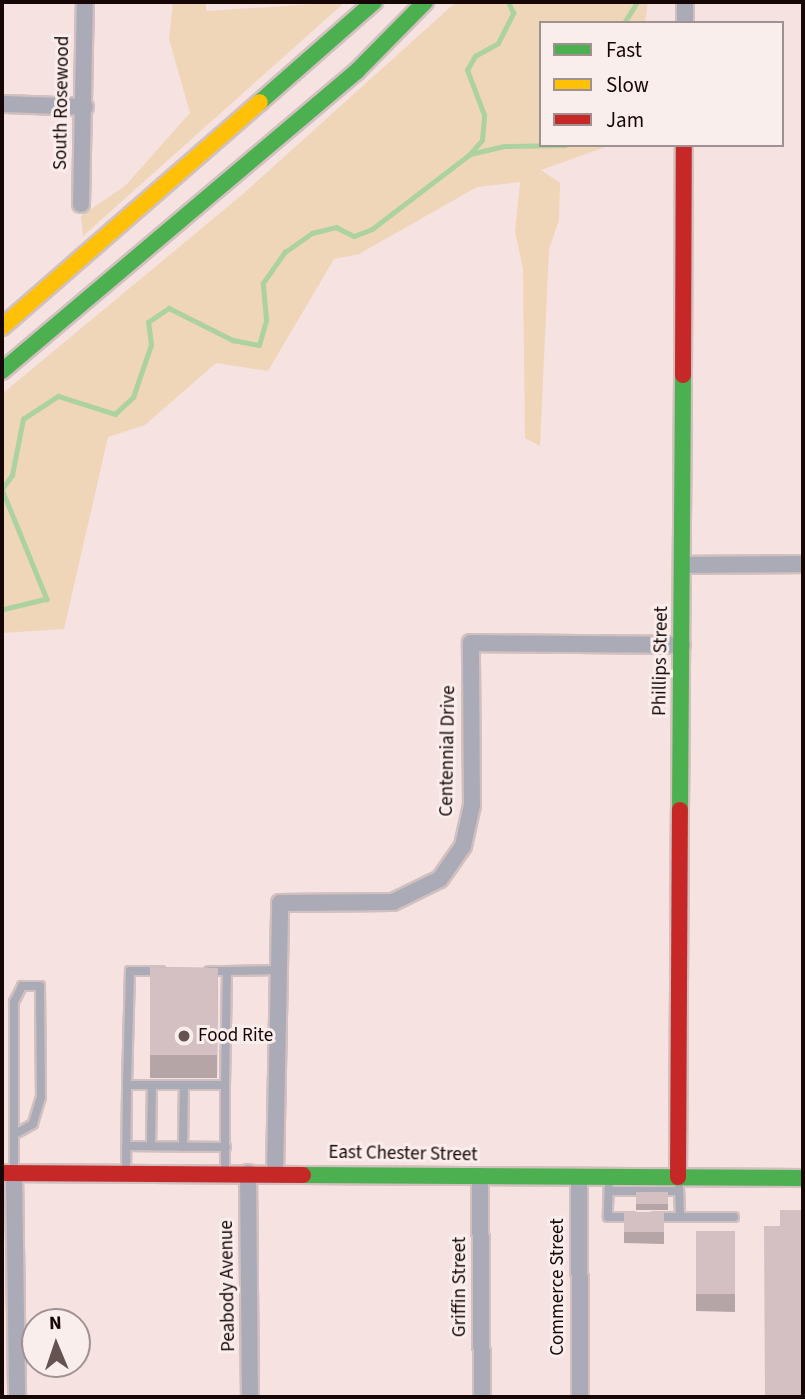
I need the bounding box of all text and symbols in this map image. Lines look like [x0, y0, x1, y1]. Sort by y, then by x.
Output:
legend [539, 21, 784, 147]
text: Fast [606, 35, 642, 65]
street label: South Rosewood [49, 36, 75, 170]
text: Slow [606, 70, 649, 100]
text: Jam [606, 105, 644, 135]
street label: Phillips Street [649, 606, 673, 716]
street label: Centennial Drive [435, 685, 461, 817]
place label: Food Rite [198, 1025, 273, 1047]
marker: Food Rite [176, 1028, 192, 1044]
street label: East Chester Street [328, 1141, 478, 1167]
street label: Commerce Street [547, 1218, 569, 1356]
street label: Peabody Avenue [215, 1220, 241, 1352]
street label: Griffin Street [449, 1237, 471, 1337]
north arrow [21, 1308, 91, 1378]
text: N [49, 1310, 62, 1337]

